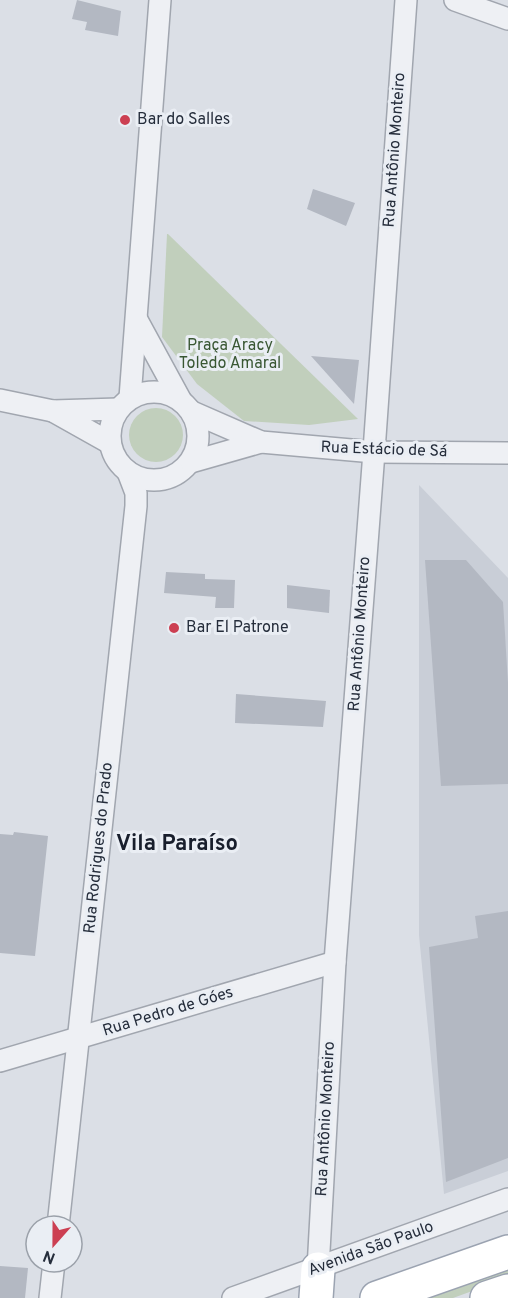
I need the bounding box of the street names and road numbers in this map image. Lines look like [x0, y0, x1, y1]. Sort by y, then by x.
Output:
street label: Rua Antônio Monteiro [380, 72, 410, 228]
street label: Rua Estácio de Sá [320, 438, 448, 462]
street label: Rua Antônio Monteiro [345, 556, 375, 712]
street label: Rua Rodrigues do Prado [80, 761, 118, 935]
street label: Rua Pedro de Góes [100, 983, 236, 1041]
street label: Rua Antônio Monteiro [312, 1041, 340, 1197]
street label: Avenida São Paulo [305, 1217, 437, 1281]

